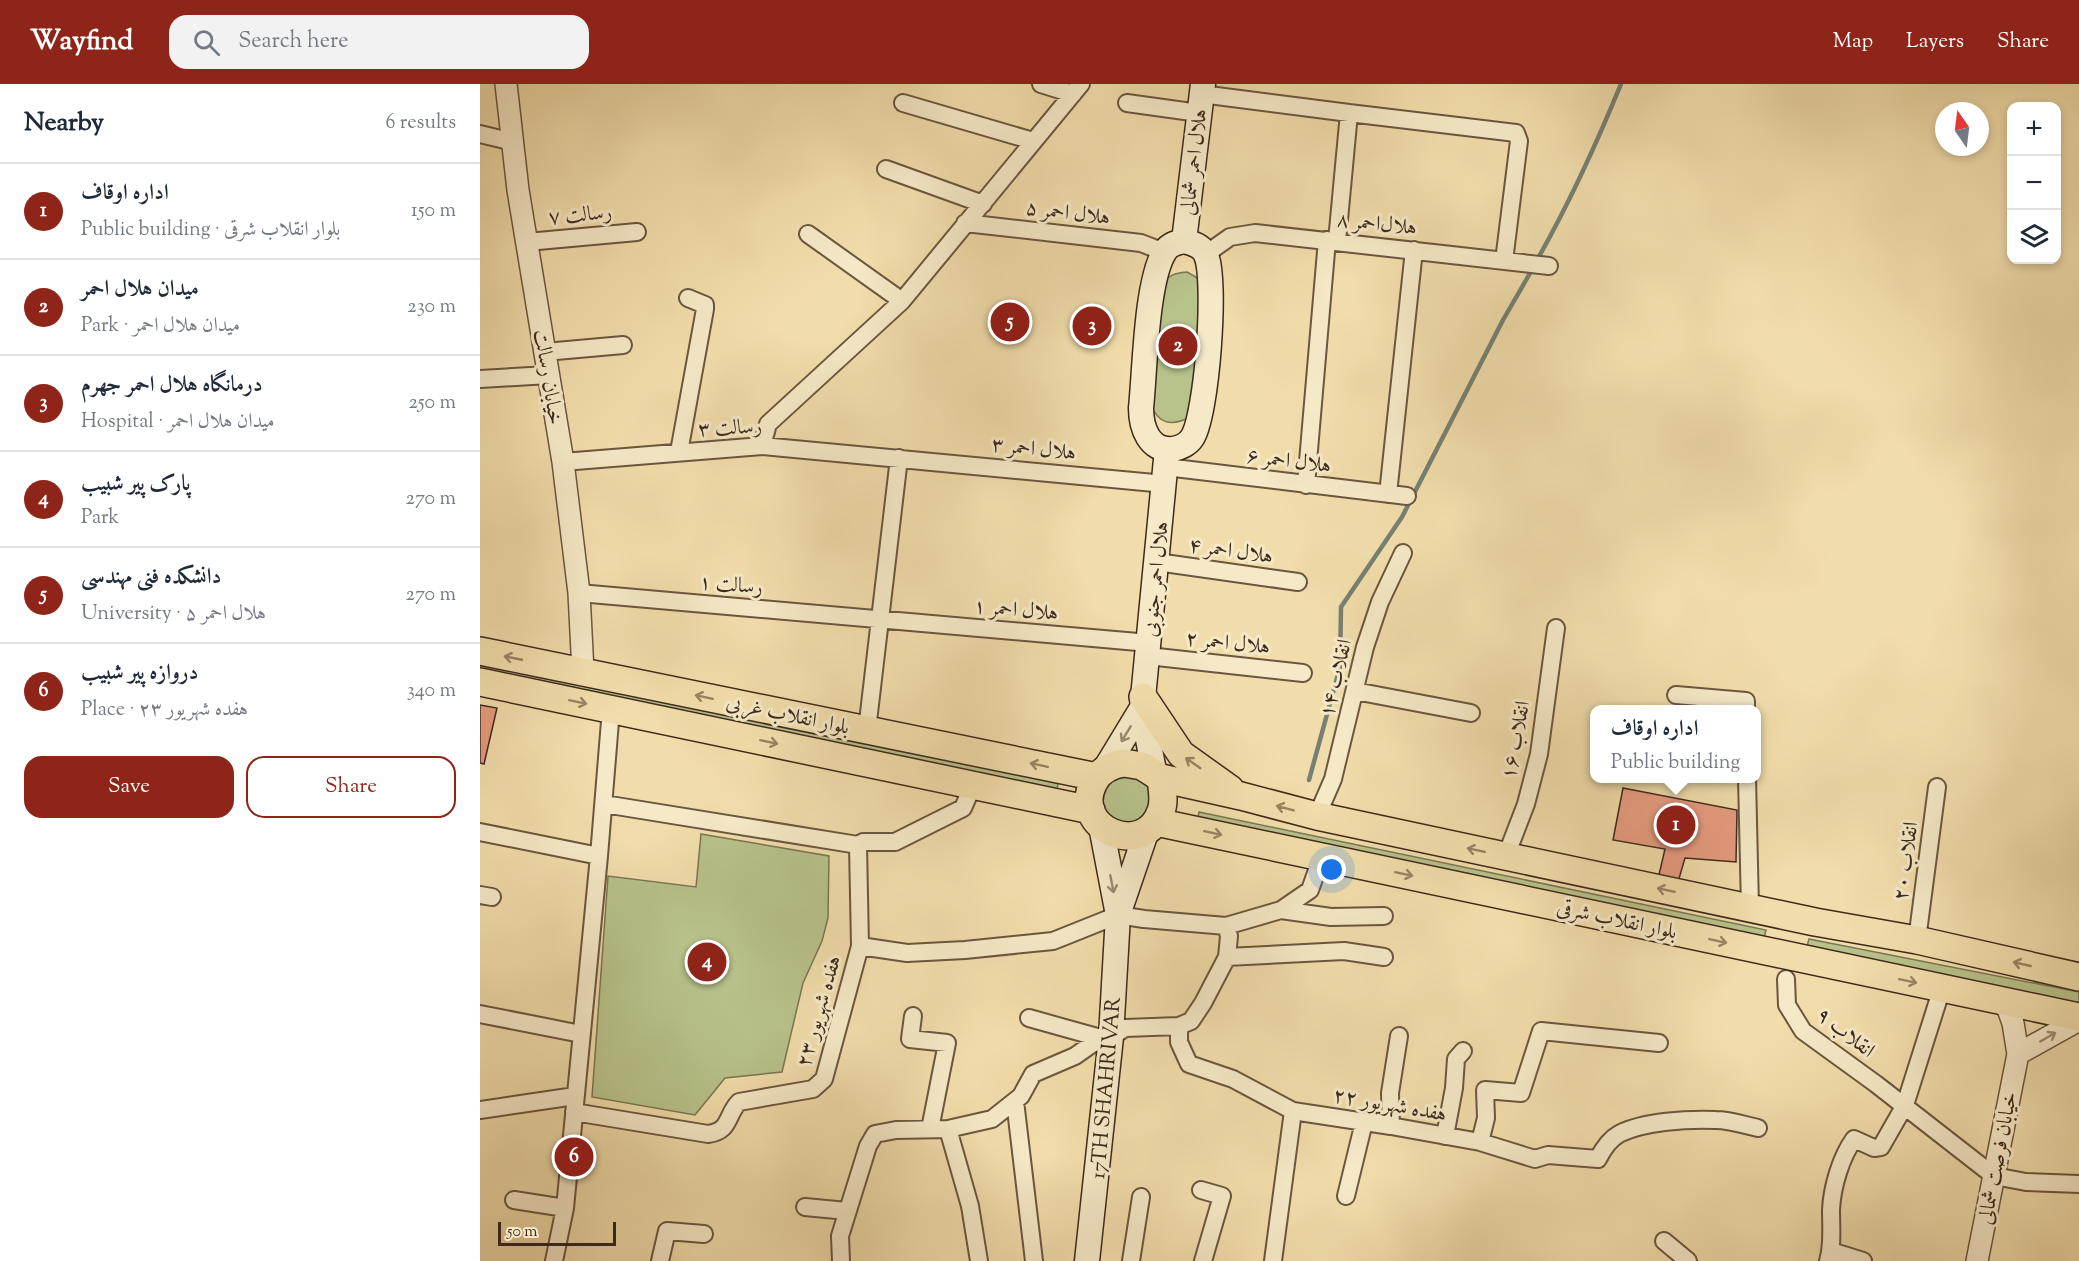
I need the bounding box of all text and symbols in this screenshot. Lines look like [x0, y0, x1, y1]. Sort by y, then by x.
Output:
search box [169, 15, 589, 69]
text: Wayfind [30, 22, 133, 62]
icon: search [190, 26, 223, 59]
text: Search here [238, 26, 349, 58]
text: Map [1833, 27, 1873, 57]
text: Layers [1906, 27, 1964, 57]
text: Share [1997, 27, 2049, 57]
north arrow [1935, 102, 1989, 156]
map controls [2007, 102, 2061, 264]
button: + [2007, 102, 2061, 156]
text: Nearby [24, 105, 104, 142]
street label: هلال احمر شمالی [1174, 107, 1216, 217]
text: 6 results [386, 109, 456, 138]
button: − [2007, 156, 2061, 210]
text: اداره اوقاف [81, 178, 169, 210]
street label: هلال احمر ۵ [1024, 194, 1112, 234]
text: 1 [40, 197, 47, 226]
text: 150 m [411, 197, 456, 226]
street label: رسالت ۷ [547, 198, 613, 234]
street label: هلال‌احمر ۸ [1335, 206, 1418, 244]
button: layers [2007, 210, 2061, 264]
text: Public building · بلوار انقلاب شرقی [81, 216, 340, 245]
text: میدان هلال احمر [81, 274, 199, 306]
text: 2 [39, 293, 48, 322]
text: 230 m [407, 293, 456, 322]
pin: 5 [990, 300, 1030, 344]
pin: 3 [1072, 304, 1112, 348]
text: Park · میدان هلال احمر [81, 312, 240, 341]
pin: 2 [1158, 324, 1198, 368]
street label: خیابان رسالت [525, 327, 569, 427]
text: درمانگاه هلال احمر جهرم [81, 370, 263, 402]
text: 3 [39, 389, 48, 418]
text: 250 m [408, 389, 456, 418]
text: Hospital · میدان هلال احمر [81, 408, 275, 437]
street label: رسالت ۳ [697, 412, 763, 446]
street label: هلال احمر ۳ [990, 431, 1078, 469]
street label: هلال احمر ۶ [1245, 442, 1333, 482]
text: پارک پیر شبیب [81, 469, 191, 501]
text: 4 [38, 485, 49, 514]
text: 270 m [406, 485, 456, 514]
text: Park [81, 504, 119, 533]
street label: هلال احمر جنوبی [1136, 520, 1178, 638]
street label: هلال احمر ۴ [1187, 531, 1275, 573]
text: دانشکده فنی مهندسی [81, 562, 221, 594]
street label: رسالت ۱ [698, 568, 764, 604]
text: 5 [40, 581, 47, 610]
text: 270 m [406, 581, 456, 610]
street label: هلال احمر ۱ [972, 592, 1059, 630]
text: University · هلال احمر ۵ [81, 600, 266, 629]
street label: هلال احمر ۲ [1184, 625, 1272, 663]
street label: انقلاب ۱۴ [1313, 636, 1361, 721]
one-way arrow [504, 652, 524, 663]
text: دروازه پیر شبیب [81, 658, 198, 690]
text: 6 [39, 677, 48, 706]
text: 340 m [407, 677, 456, 706]
street label: بلوار انقلاب غربی [723, 688, 852, 744]
one-way arrow [695, 690, 714, 702]
text: Place · هفده شهریور ۲۳ [81, 696, 248, 725]
one-way arrow [569, 697, 588, 709]
street label: انقلاب ۱۶ [1495, 698, 1539, 782]
popup [1590, 705, 1761, 783]
text: اداره اوقاف [1611, 714, 1699, 746]
one-way arrow [1120, 725, 1132, 742]
one-way arrow [759, 737, 778, 748]
text: Public building [1611, 749, 1740, 778]
button: Save [24, 756, 234, 818]
button: Share [246, 756, 456, 818]
one-way arrow [1185, 756, 1201, 769]
one-way arrow [1030, 759, 1050, 770]
one-way arrow [1276, 802, 1295, 813]
pin: 1 [1656, 802, 1696, 848]
street label: انقلاب ۲۰ [1887, 820, 1927, 903]
one-way arrow [1203, 828, 1222, 840]
one-way arrow [1466, 844, 1486, 855]
your location [1317, 855, 1346, 884]
one-way arrow [1394, 868, 1413, 880]
one-way arrow [1107, 873, 1118, 893]
one-way arrow [1657, 884, 1677, 895]
street label: بلوار انقلاب شرقی [1554, 894, 1679, 948]
one-way arrow [1707, 936, 1727, 947]
pin: 4 [688, 940, 726, 984]
street label: هفده شهریور ۲۳ [790, 952, 850, 1071]
one-way arrow [2013, 958, 2032, 969]
one-way arrow [1898, 976, 1918, 987]
street label: 17TH SHAHRIVAR [1084, 996, 1130, 1180]
street label: انقلاب ۹ [1809, 1001, 1880, 1066]
one-way arrow [2039, 1031, 2056, 1043]
street label: هفده شهریور ۲۲ [1330, 1081, 1449, 1131]
street label: خیابان فرصت شمالی [1971, 1089, 2027, 1227]
pin: 6 [554, 1134, 593, 1180]
scale bar [498, 1219, 616, 1246]
text: 50 m [507, 1221, 538, 1244]

